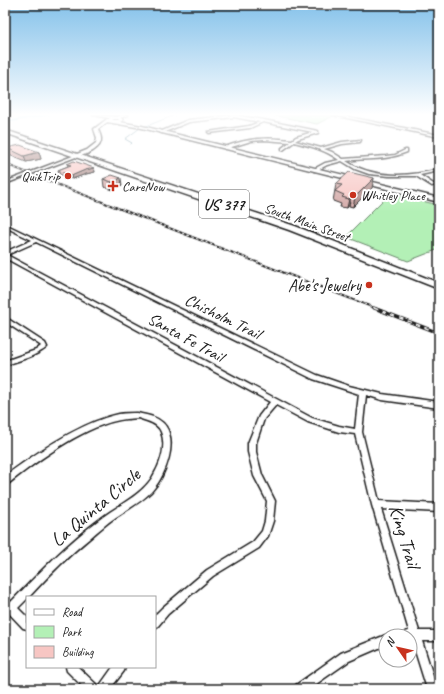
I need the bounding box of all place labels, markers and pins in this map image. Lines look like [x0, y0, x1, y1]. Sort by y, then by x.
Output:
place label: QuikTrip [21, 168, 61, 185]
marker: QuikTrip [63, 171, 73, 181]
place label: CareNow [122, 178, 166, 195]
marker: CareNow [107, 180, 119, 192]
place label: Whitley Place [361, 187, 426, 204]
marker: Whitley Place [348, 190, 358, 200]
place label: Abe's Jewelry [288, 275, 362, 296]
marker: Abe's Jewelry [364, 280, 374, 290]

